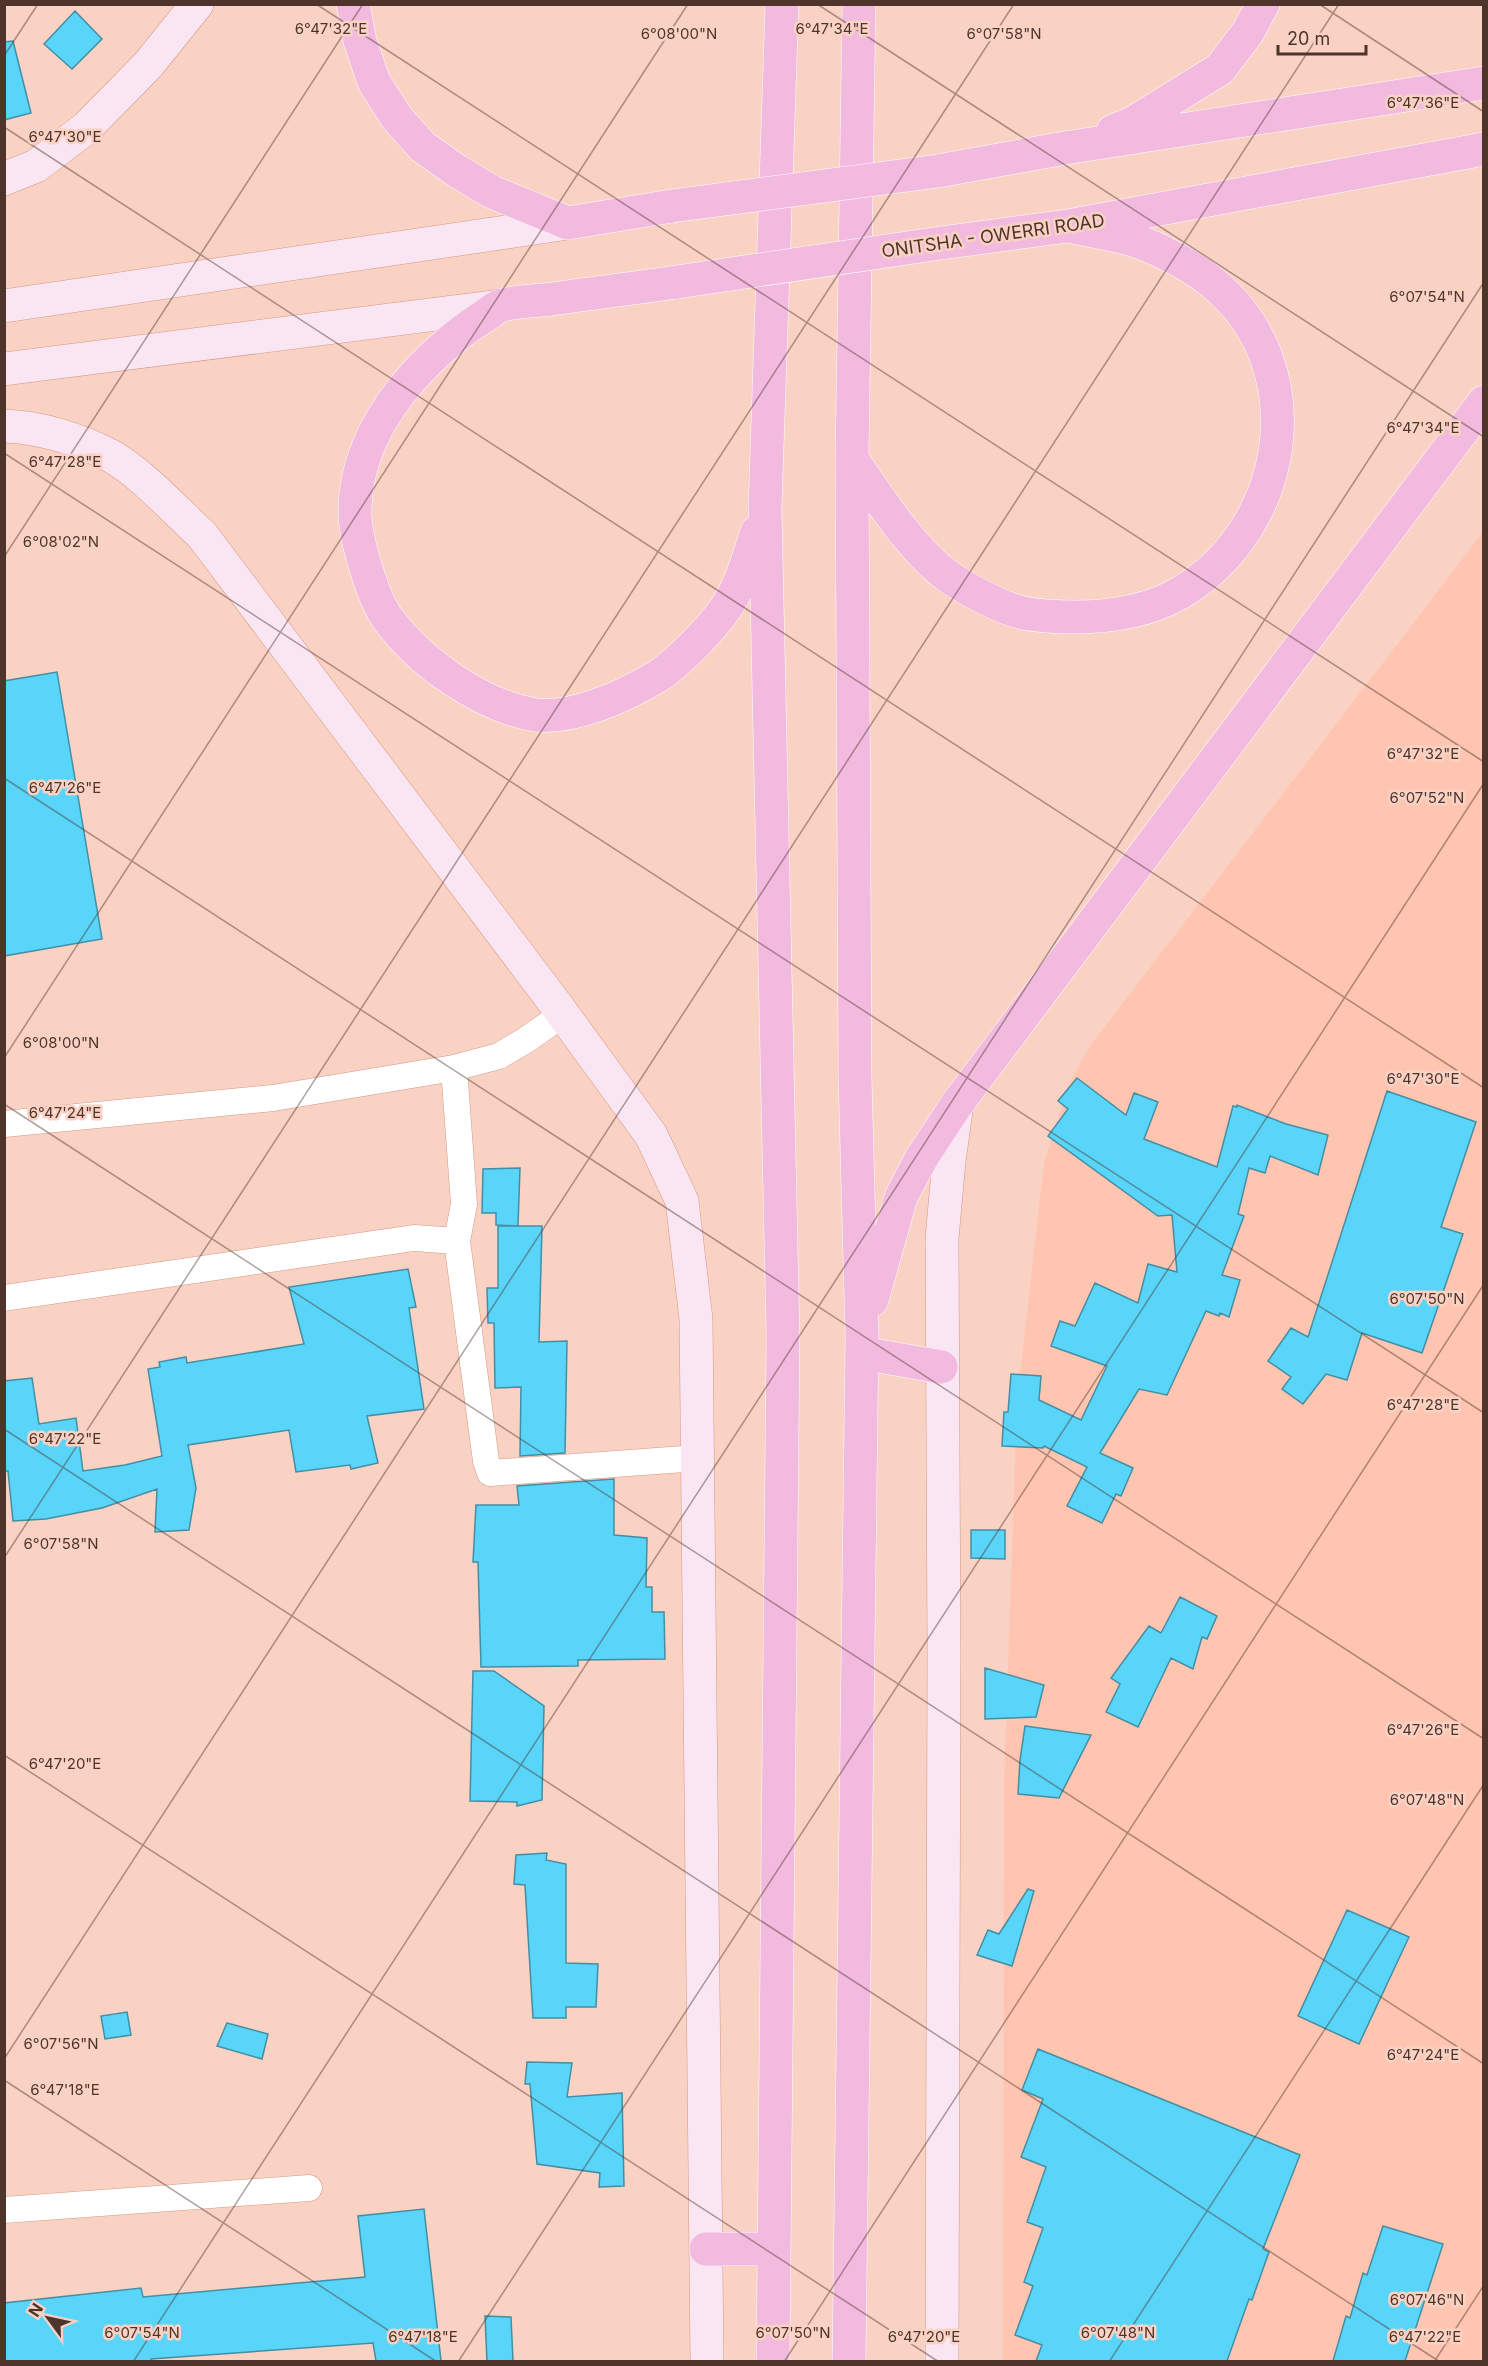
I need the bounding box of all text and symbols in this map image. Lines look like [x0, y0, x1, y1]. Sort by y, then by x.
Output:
scale bar [1278, 18, 1366, 56]
text: 6°47'32"E [295, 19, 367, 38]
text: 6°47'34"E [795, 19, 869, 38]
text: 6°08'00"N [641, 24, 717, 43]
text: 6°07'58"N [967, 24, 1041, 43]
text: 20 m [1287, 28, 1330, 49]
text: 6°47'36"E [1387, 93, 1459, 112]
text: 6°47'30"E [29, 127, 101, 146]
street label: ONITSHA - OWERRI ROAD [880, 209, 1106, 262]
text: 6°07'54"N [1389, 287, 1465, 306]
text: 6°47'34"E [1386, 418, 1460, 437]
text: 6°47'28"E [29, 452, 101, 471]
text: 6°08'02"N [23, 532, 99, 551]
text: 6°47'32"E [1387, 744, 1459, 763]
text: 6°47'26"E [29, 778, 101, 797]
text: 6°07'52"N [1390, 788, 1464, 807]
text: 6°08'00"N [23, 1033, 99, 1052]
text: 6°47'30"E [1387, 1069, 1459, 1088]
text: 6°47'24"E [29, 1103, 101, 1122]
text: 6°07'50"N [1389, 1289, 1465, 1308]
text: 6°47'28"E [1387, 1395, 1459, 1414]
text: 6°47'22"E [29, 1429, 101, 1448]
text: 6°07'58"N [24, 1534, 98, 1553]
text: 6°47'26"E [1387, 1720, 1459, 1739]
text: 6°47'20"E [29, 1754, 101, 1773]
text: 6°07'48"N [1390, 1790, 1464, 1809]
text: 6°07'56"N [24, 2034, 99, 2053]
text: 6°47'24"E [1387, 2045, 1459, 2064]
text: 6°47'18"E [30, 2080, 100, 2099]
north arrow [18, 2288, 78, 2348]
text: 6°07'46"N [1390, 2290, 1464, 2309]
text: N [24, 2299, 47, 2320]
text: 6°07'54"N [104, 2323, 180, 2342]
text: 6°07'50"N [755, 2323, 831, 2342]
text: 6°07'48"N [1081, 2323, 1155, 2342]
text: 6°47'18"E [388, 2327, 458, 2346]
text: 6°47'20"E [888, 2327, 960, 2346]
text: 6°47'22"E [1389, 2327, 1461, 2346]

